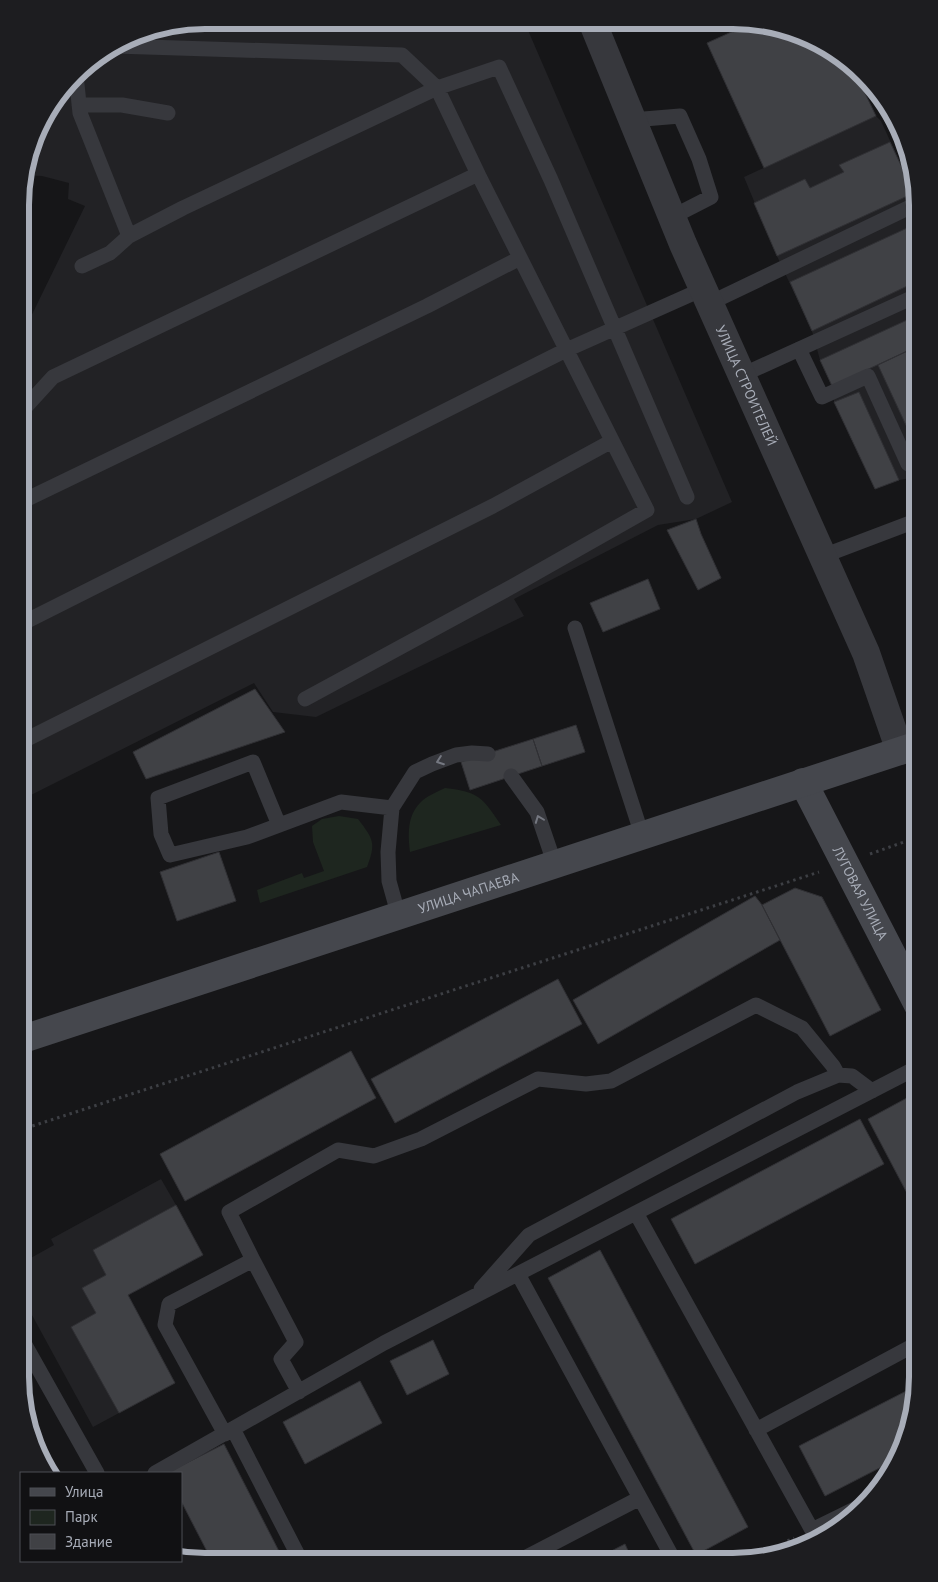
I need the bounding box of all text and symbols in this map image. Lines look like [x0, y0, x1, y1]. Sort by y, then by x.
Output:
street label: УЛИЦА СТРОИТЕЛЕЙ [712, 323, 781, 449]
one-way arrow [436, 755, 445, 765]
one-way arrow [535, 815, 545, 823]
street label: ЛУГОВАЯ УЛИЦА [828, 842, 892, 944]
street label: УЛИЦА ЧАПАЕВА [416, 868, 522, 918]
legend [20, 1472, 182, 1562]
text: Улица [65, 1482, 103, 1501]
text: Парк [65, 1507, 98, 1526]
text: Здание [65, 1532, 113, 1551]

